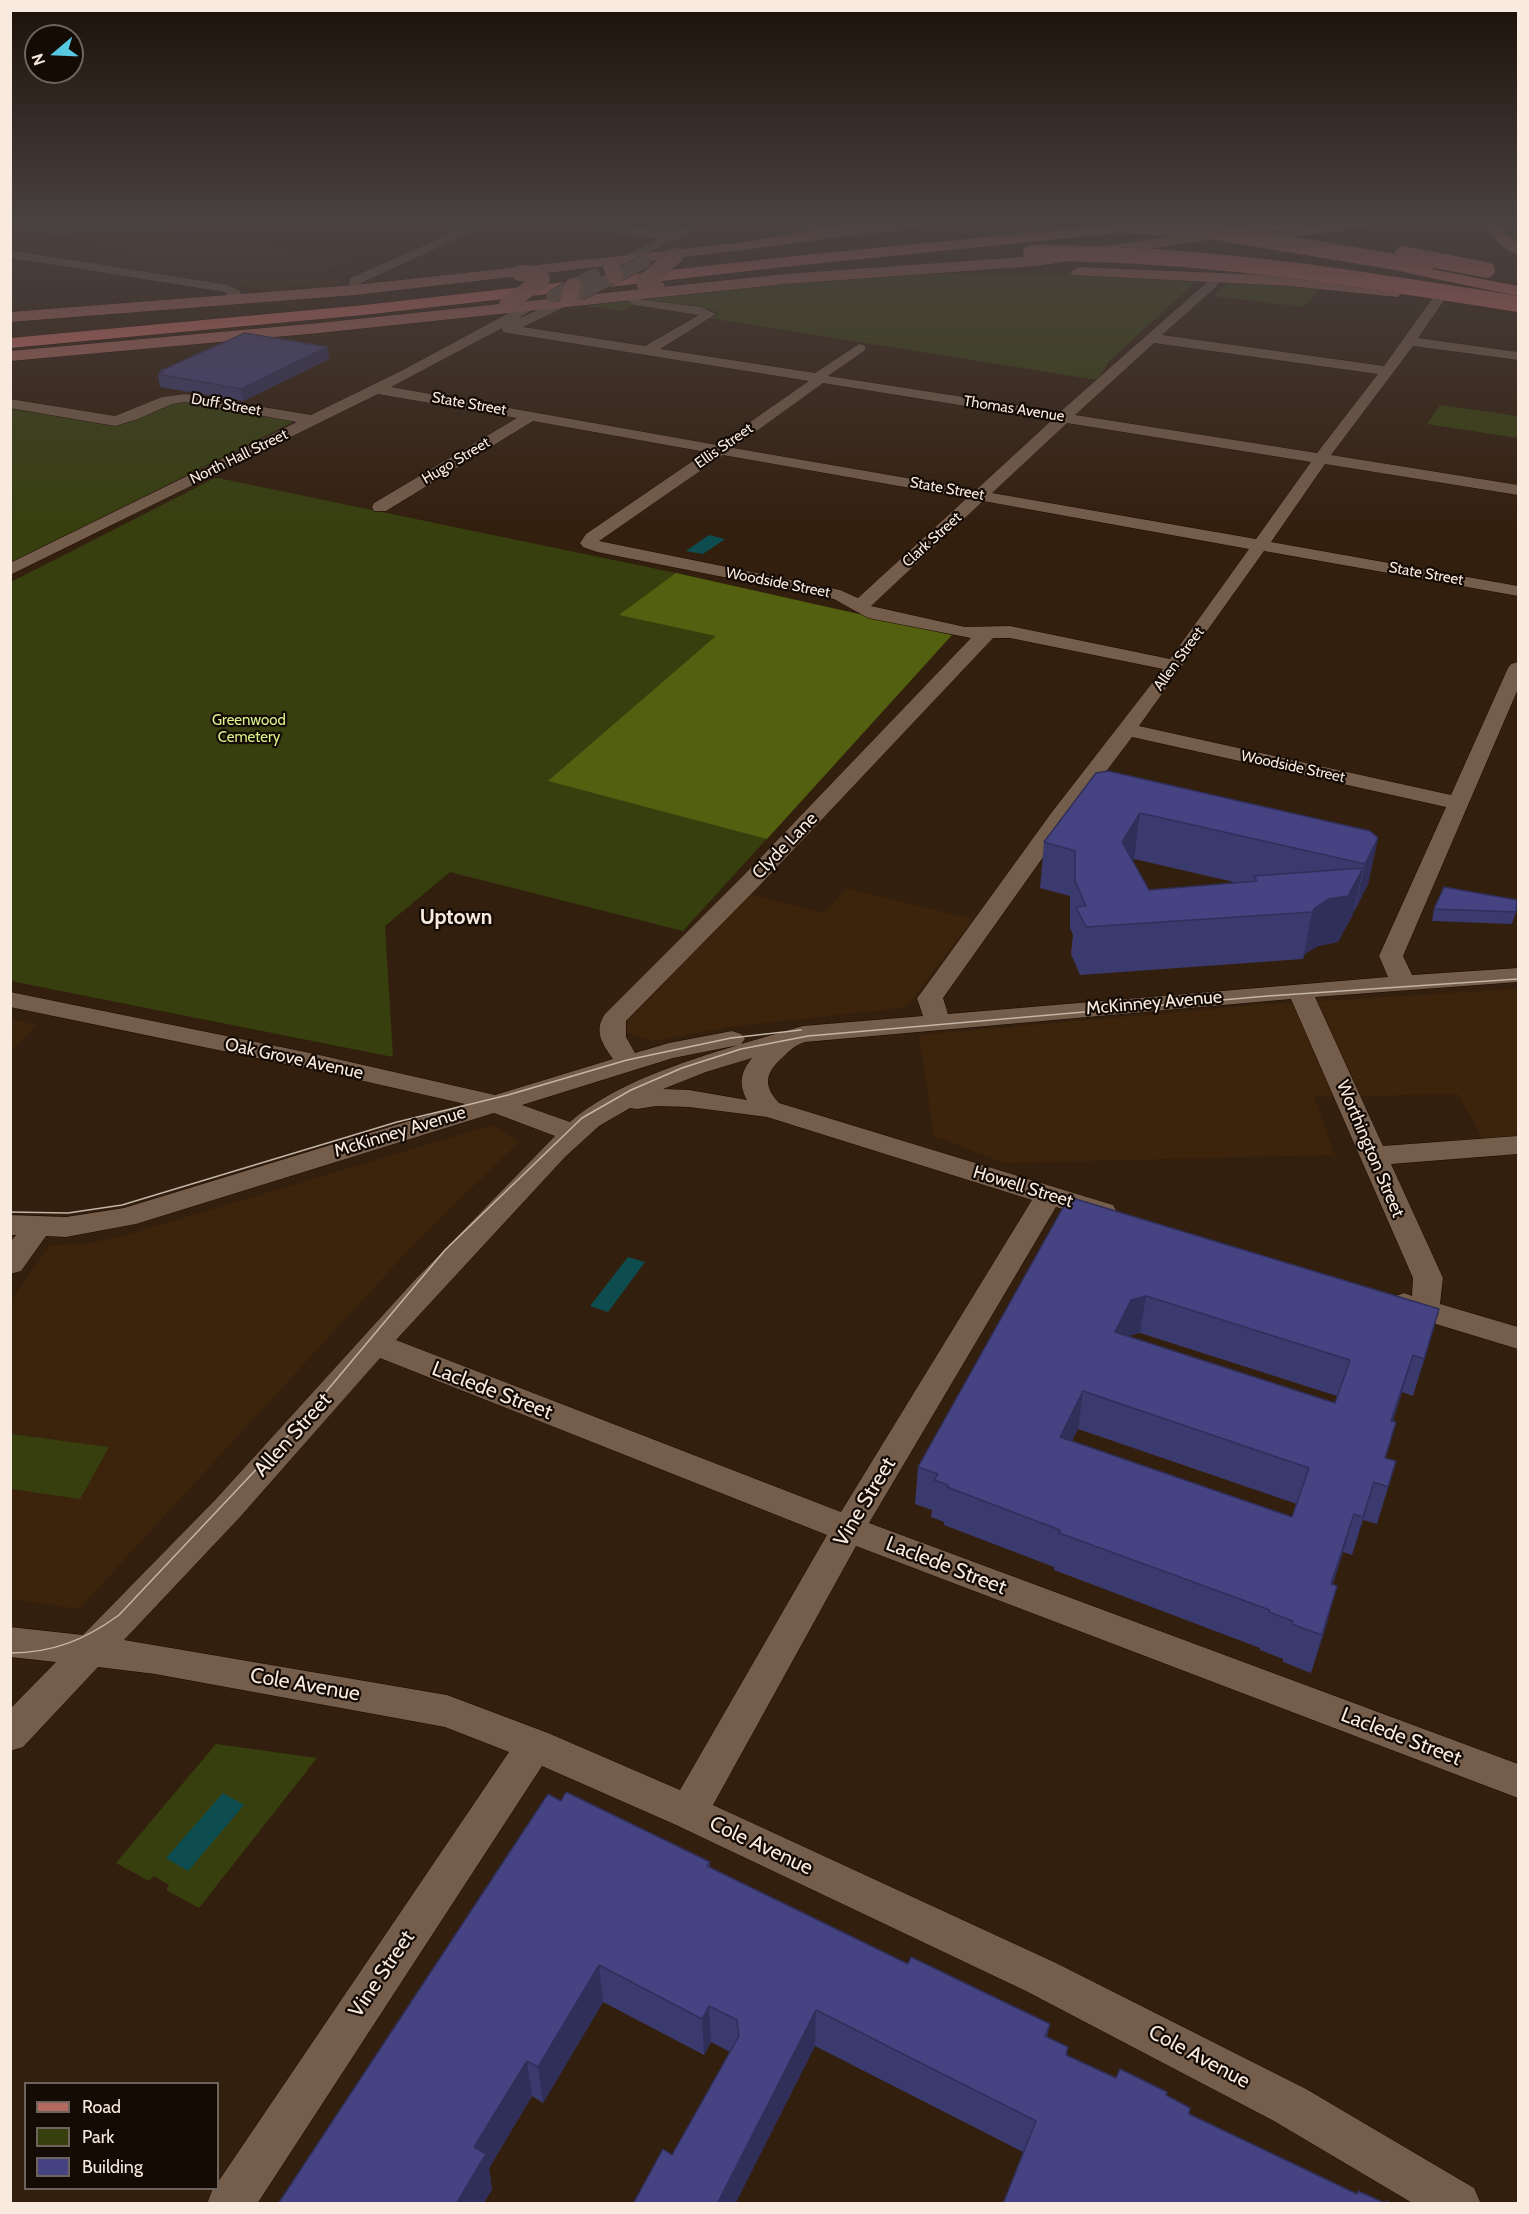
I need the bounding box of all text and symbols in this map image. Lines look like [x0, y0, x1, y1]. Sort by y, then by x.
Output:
north arrow [24, 24, 84, 84]
text: N [28, 51, 49, 68]
street label: State Street [430, 389, 508, 419]
street label: Duff Street [190, 390, 262, 420]
street label: Thomas Avenue [962, 392, 1066, 426]
street label: Ellis Street [692, 419, 756, 473]
street label: North Hall Street [187, 426, 291, 488]
street label: Hugo Street [419, 434, 493, 488]
street label: State Street [908, 474, 986, 504]
street label: Clark Street [899, 509, 965, 571]
street label: State Street [1387, 559, 1465, 589]
street label: Woodside Street [724, 564, 832, 602]
street label: Allen Street [1150, 624, 1208, 694]
park label: Greenwood Cemetery [212, 712, 286, 747]
street label: Woodside Street [1239, 747, 1347, 787]
street label: Clyde Lane [748, 808, 822, 884]
district label: Uptown [420, 905, 492, 931]
street label: McKinney Avenue [1085, 986, 1223, 1020]
street label: Oak Grove Avenue [223, 1034, 365, 1084]
street label: Worthington Street [1331, 1077, 1409, 1221]
street label: McKinney Avenue [332, 1102, 468, 1162]
street label: Howell Street [970, 1162, 1076, 1212]
street label: Laclede Street [428, 1357, 556, 1425]
street label: Allen Street [249, 1388, 337, 1482]
street label: Vine Street [829, 1453, 901, 1551]
street label: Laclede Street [882, 1532, 1010, 1600]
street label: Cole Avenue [248, 1663, 362, 1707]
street label: Laclede Street [1337, 1703, 1465, 1771]
street label: Cole Avenue [705, 1811, 817, 1881]
street label: Vine Street [344, 1926, 420, 2022]
street label: Cole Avenue [1144, 2020, 1254, 2094]
legend [24, 2082, 219, 2190]
text: Road [82, 2096, 121, 2118]
text: Park [82, 2126, 114, 2148]
text: Building [82, 2156, 143, 2178]

